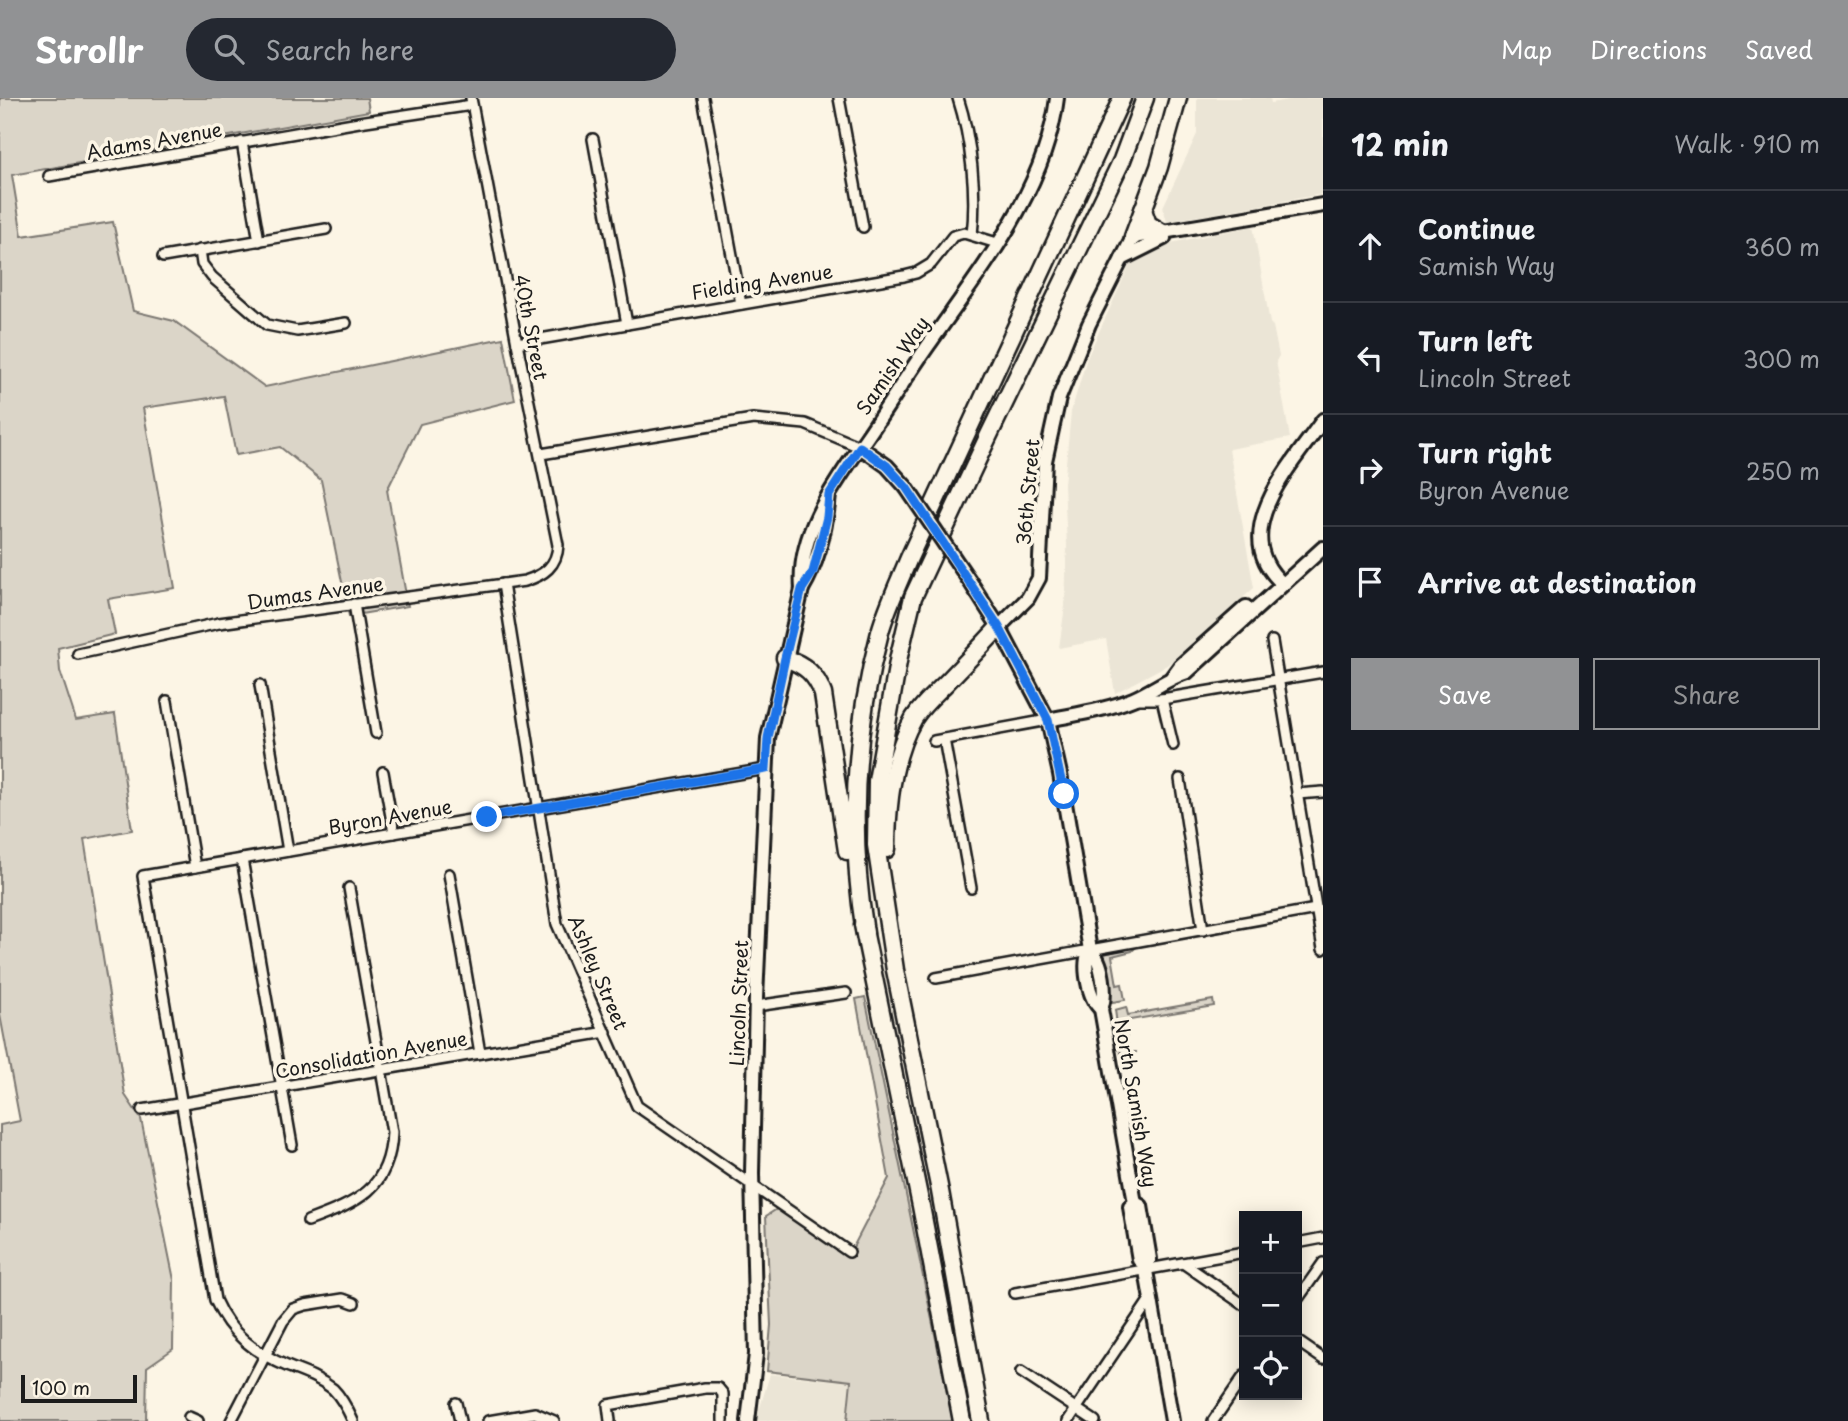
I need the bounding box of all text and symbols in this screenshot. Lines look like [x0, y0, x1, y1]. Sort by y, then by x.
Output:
search box [186, 18, 676, 81]
text: Strollr [35, 24, 144, 74]
icon: search [210, 30, 248, 68]
text: Search here [266, 30, 414, 69]
text: Map [1501, 31, 1552, 67]
text: Directions [1590, 31, 1707, 67]
text: Saved [1745, 31, 1813, 67]
street label: Adams Avenue [84, 114, 224, 166]
text: 12 min [1351, 121, 1449, 166]
text: Walk · 910 m [1674, 126, 1820, 161]
text: Continue [1418, 209, 1535, 248]
icon: ahead [1351, 227, 1389, 265]
text: 360 m [1745, 229, 1820, 264]
text: Samish Way [1418, 248, 1555, 283]
street label: Fielding Avenue [689, 256, 835, 306]
street label: 40th Street [508, 272, 556, 383]
street label: Samish Way [849, 310, 935, 420]
text: Turn left [1418, 321, 1533, 360]
icon: left [1351, 339, 1389, 377]
text: 300 m [1743, 341, 1820, 376]
text: Lincoln Street [1418, 360, 1571, 395]
text: Turn right [1418, 433, 1552, 472]
street label: 36th Street [1008, 437, 1046, 546]
icon: right [1351, 451, 1389, 489]
text: 250 m [1746, 453, 1820, 488]
text: Byron Avenue [1418, 472, 1569, 507]
icon: arrive [1351, 563, 1389, 601]
text: Arrive at destination [1418, 563, 1697, 602]
street label: Dumas Avenue [245, 569, 385, 615]
button: Save [1351, 658, 1579, 730]
button: Share [1593, 658, 1820, 730]
route start [1048, 778, 1079, 809]
street label: Byron Avenue [326, 791, 454, 841]
route end [471, 801, 502, 832]
street label: Ashley Street [562, 910, 636, 1034]
street label: Lincoln Street [722, 939, 754, 1067]
street label: North Samish Way [1108, 1016, 1166, 1190]
street label: Consolidation Avenue [273, 1023, 469, 1085]
map controls [1239, 1211, 1302, 1400]
button: + [1239, 1211, 1302, 1274]
button: − [1239, 1274, 1302, 1337]
button: locate [1239, 1337, 1302, 1400]
scale bar [21, 1372, 136, 1404]
text: 100 m [32, 1373, 90, 1401]

